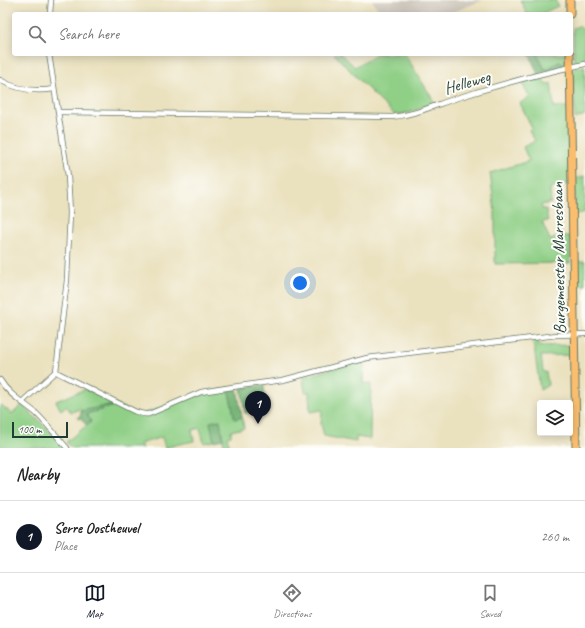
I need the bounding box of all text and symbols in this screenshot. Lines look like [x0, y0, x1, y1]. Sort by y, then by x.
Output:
search box [12, 12, 573, 56]
icon: search [26, 23, 48, 45]
text: Search here [58, 25, 119, 44]
street label: Helleweg [442, 66, 493, 99]
street label: Burgemeester Marresbaan [547, 181, 570, 334]
your location [290, 273, 310, 293]
pin: 1 [245, 391, 271, 424]
map controls [537, 400, 573, 436]
button: layers [537, 400, 573, 436]
scale bar [12, 420, 68, 439]
text: 100 m [18, 422, 42, 436]
text: Nearby [16, 464, 59, 485]
text: Serre Oostheuvel [54, 519, 139, 538]
text: 1 [26, 529, 32, 545]
text: 260 m [541, 529, 569, 545]
text: Place [54, 538, 77, 554]
tab: Map [84, 582, 106, 620]
tab: Directions [273, 582, 312, 620]
tab: Saved [479, 582, 501, 620]

